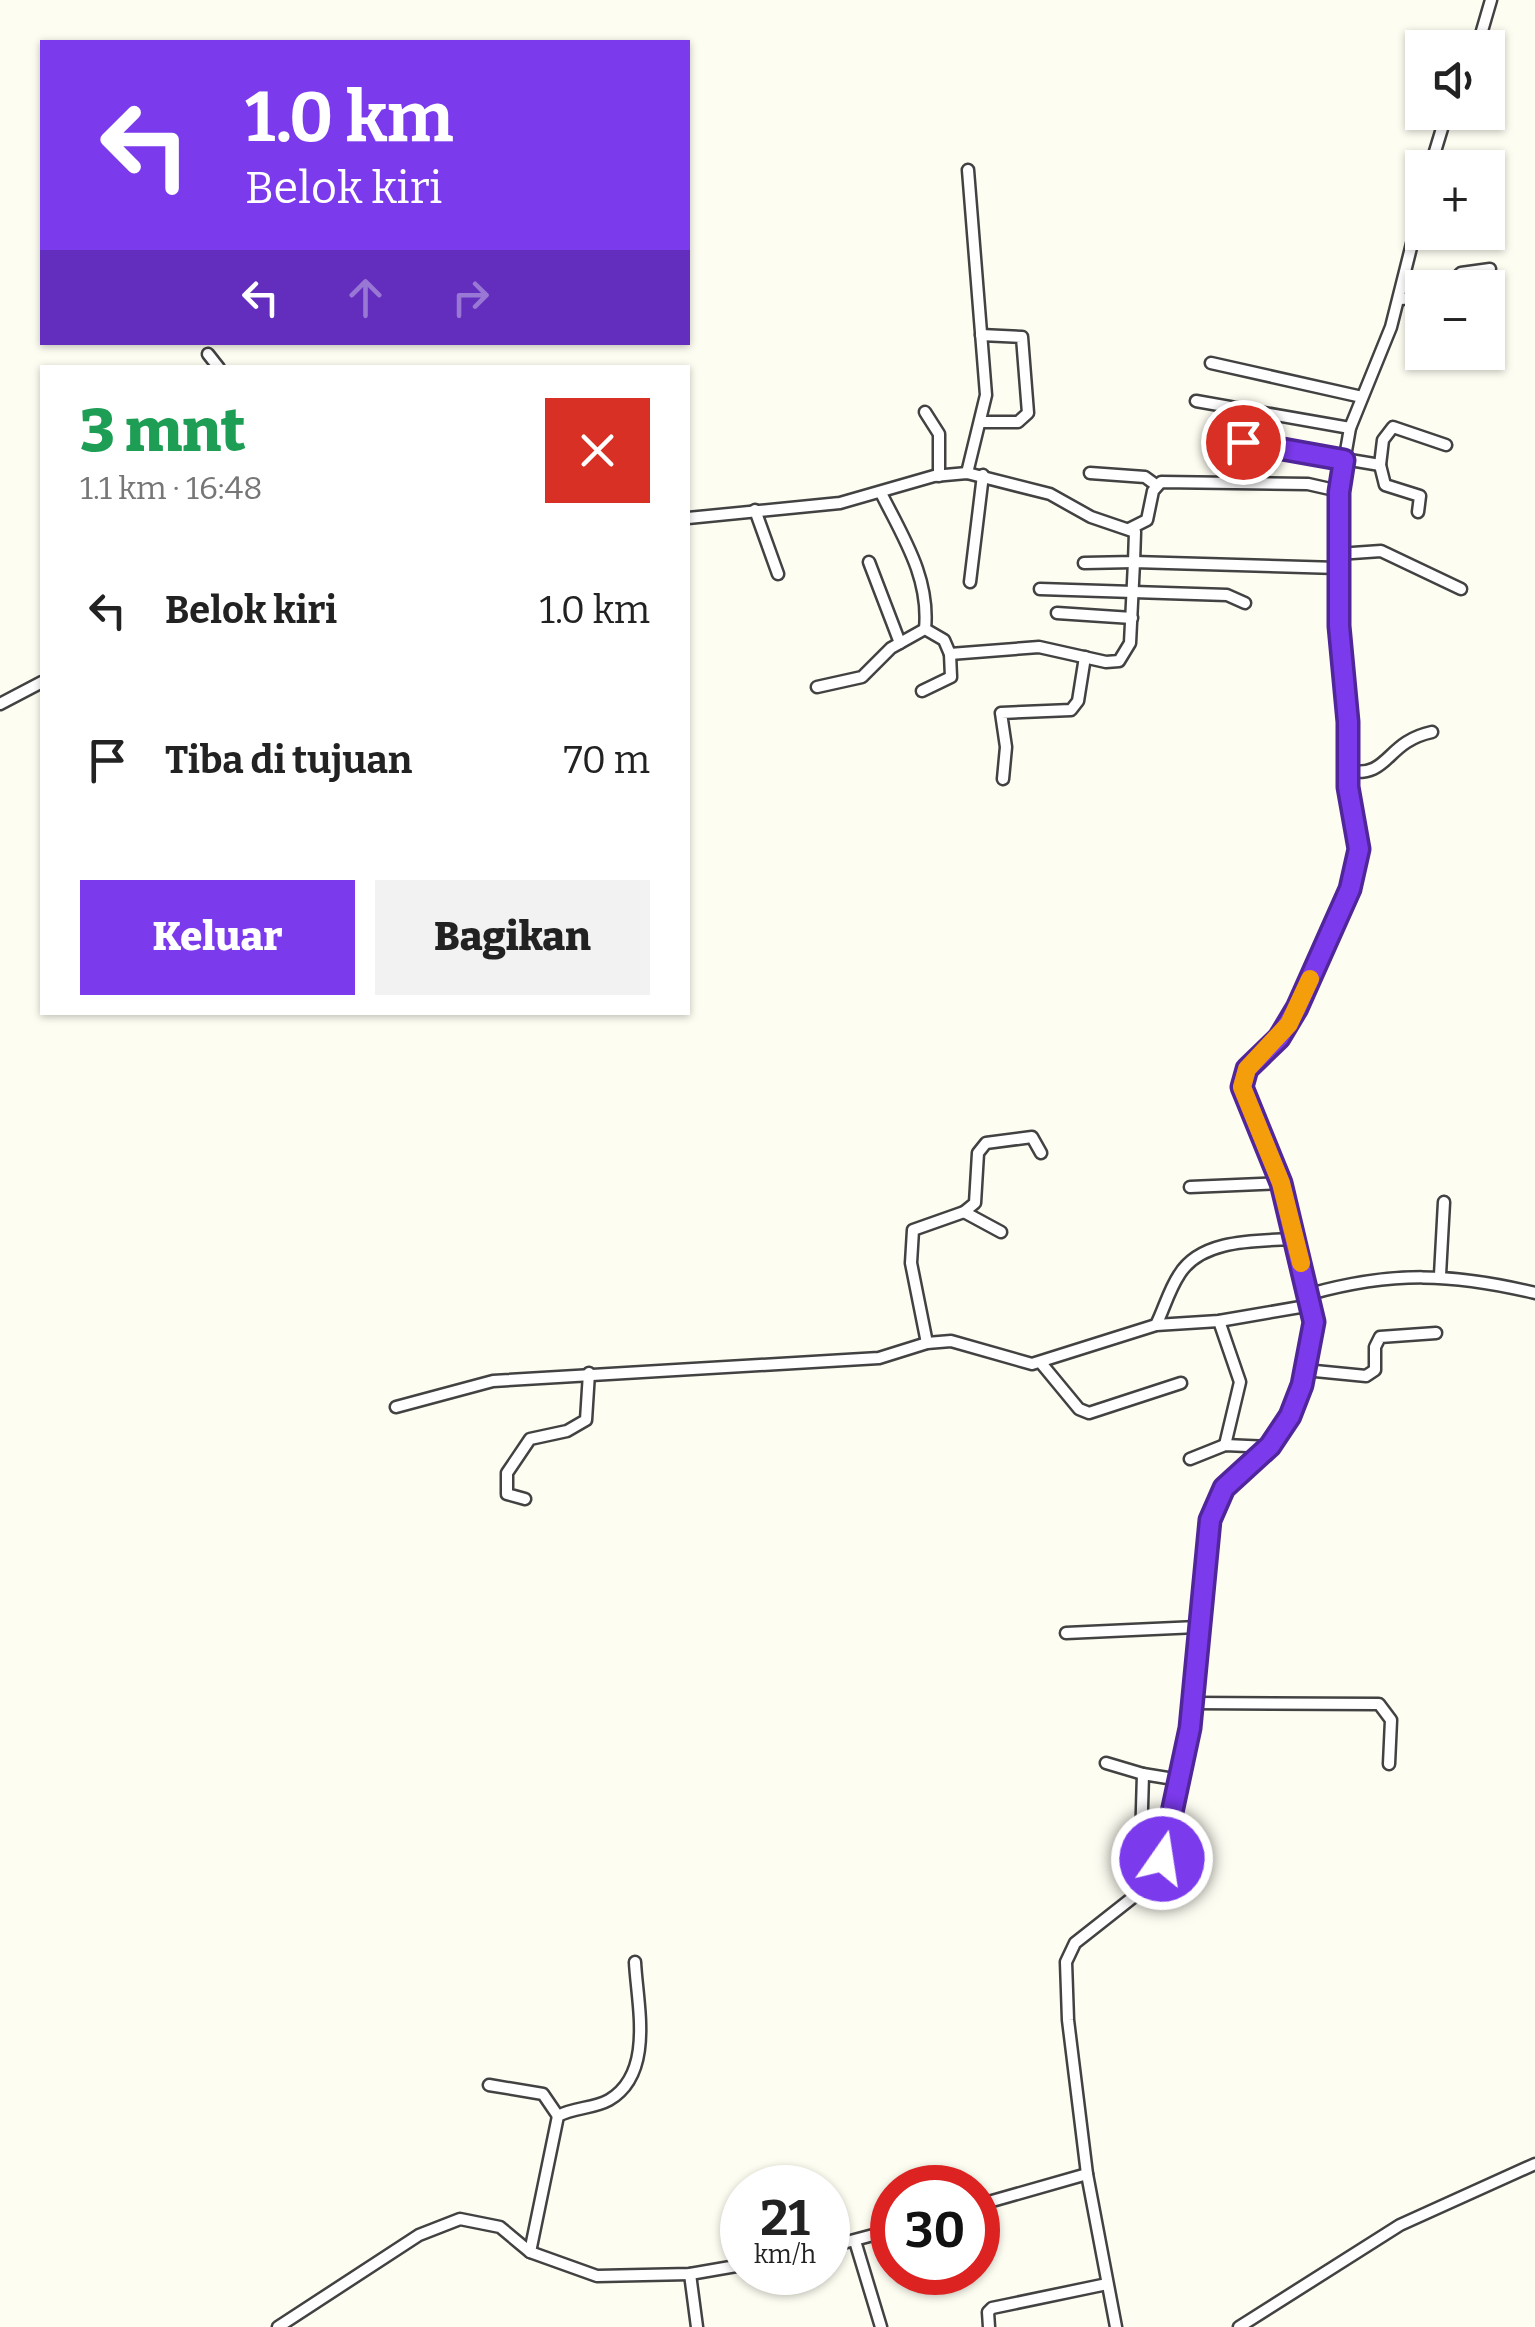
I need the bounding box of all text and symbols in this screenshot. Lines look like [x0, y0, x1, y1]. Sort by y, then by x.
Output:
map controls [1405, 30, 1505, 370]
button: sound [1405, 30, 1505, 130]
text: 1.0 km [245, 76, 453, 160]
icon: left [80, 80, 210, 210]
button: + [1405, 150, 1505, 250]
text: Belok kiri [245, 161, 442, 215]
icon: left [233, 270, 288, 325]
icon: ahead [338, 270, 393, 325]
icon: right [443, 270, 498, 325]
button: − [1405, 270, 1505, 370]
text: 3 mnt [80, 395, 246, 467]
button: close [545, 398, 650, 503]
pin [1201, 400, 1286, 485]
icon: arrive [1216, 415, 1271, 470]
text: 1.1 km · 16:48 [80, 469, 262, 507]
icon: left [80, 583, 135, 638]
text: Belok kiri [165, 587, 337, 633]
text: 1.0 km [539, 587, 650, 633]
icon: arrive [80, 733, 135, 788]
text: Tiba di tujuan [165, 737, 412, 783]
text: 70 m [563, 737, 650, 783]
button: Keluar [80, 880, 355, 995]
button: Bagikan [375, 880, 650, 995]
position arrow [1110, 1807, 1214, 1911]
speed limit sign: 30 [870, 2165, 1000, 2295]
text: 21 [760, 2188, 810, 2248]
text: km/h [754, 2240, 816, 2270]

